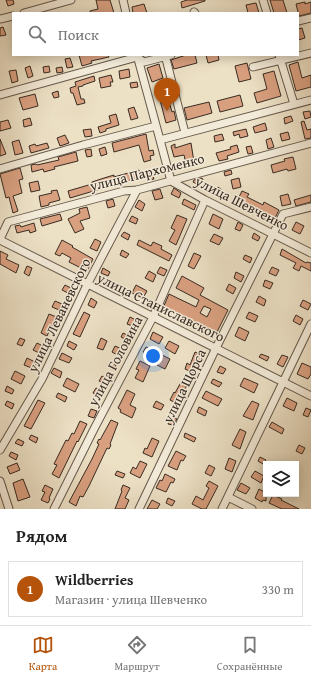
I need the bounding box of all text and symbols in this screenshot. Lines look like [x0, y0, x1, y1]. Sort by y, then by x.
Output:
search box [12, 12, 299, 56]
icon: search [26, 23, 48, 45]
text: Поиск [58, 24, 99, 45]
pin: 1 [154, 78, 180, 111]
street label: улица Пархоменко [87, 148, 206, 196]
street label: улица Шевченко [191, 170, 292, 235]
street label: улица Леваневского [22, 254, 95, 376]
street label: улица Станиславского [93, 267, 228, 347]
street label: улица Головина [82, 312, 147, 411]
street label: улица Щорса [157, 345, 211, 427]
your location [143, 346, 163, 366]
map controls [263, 461, 299, 497]
button: layers [263, 461, 299, 497]
text: Рядом [16, 523, 67, 548]
text: Wildberries [55, 569, 133, 590]
text: 1 [27, 580, 33, 599]
text: 330 m [262, 580, 294, 599]
text: Магазин · улица Шевченко [55, 590, 207, 609]
tab: Карта [29, 634, 57, 674]
tab: Маршрут [114, 634, 159, 674]
tab: Сохранённые [217, 634, 282, 674]

